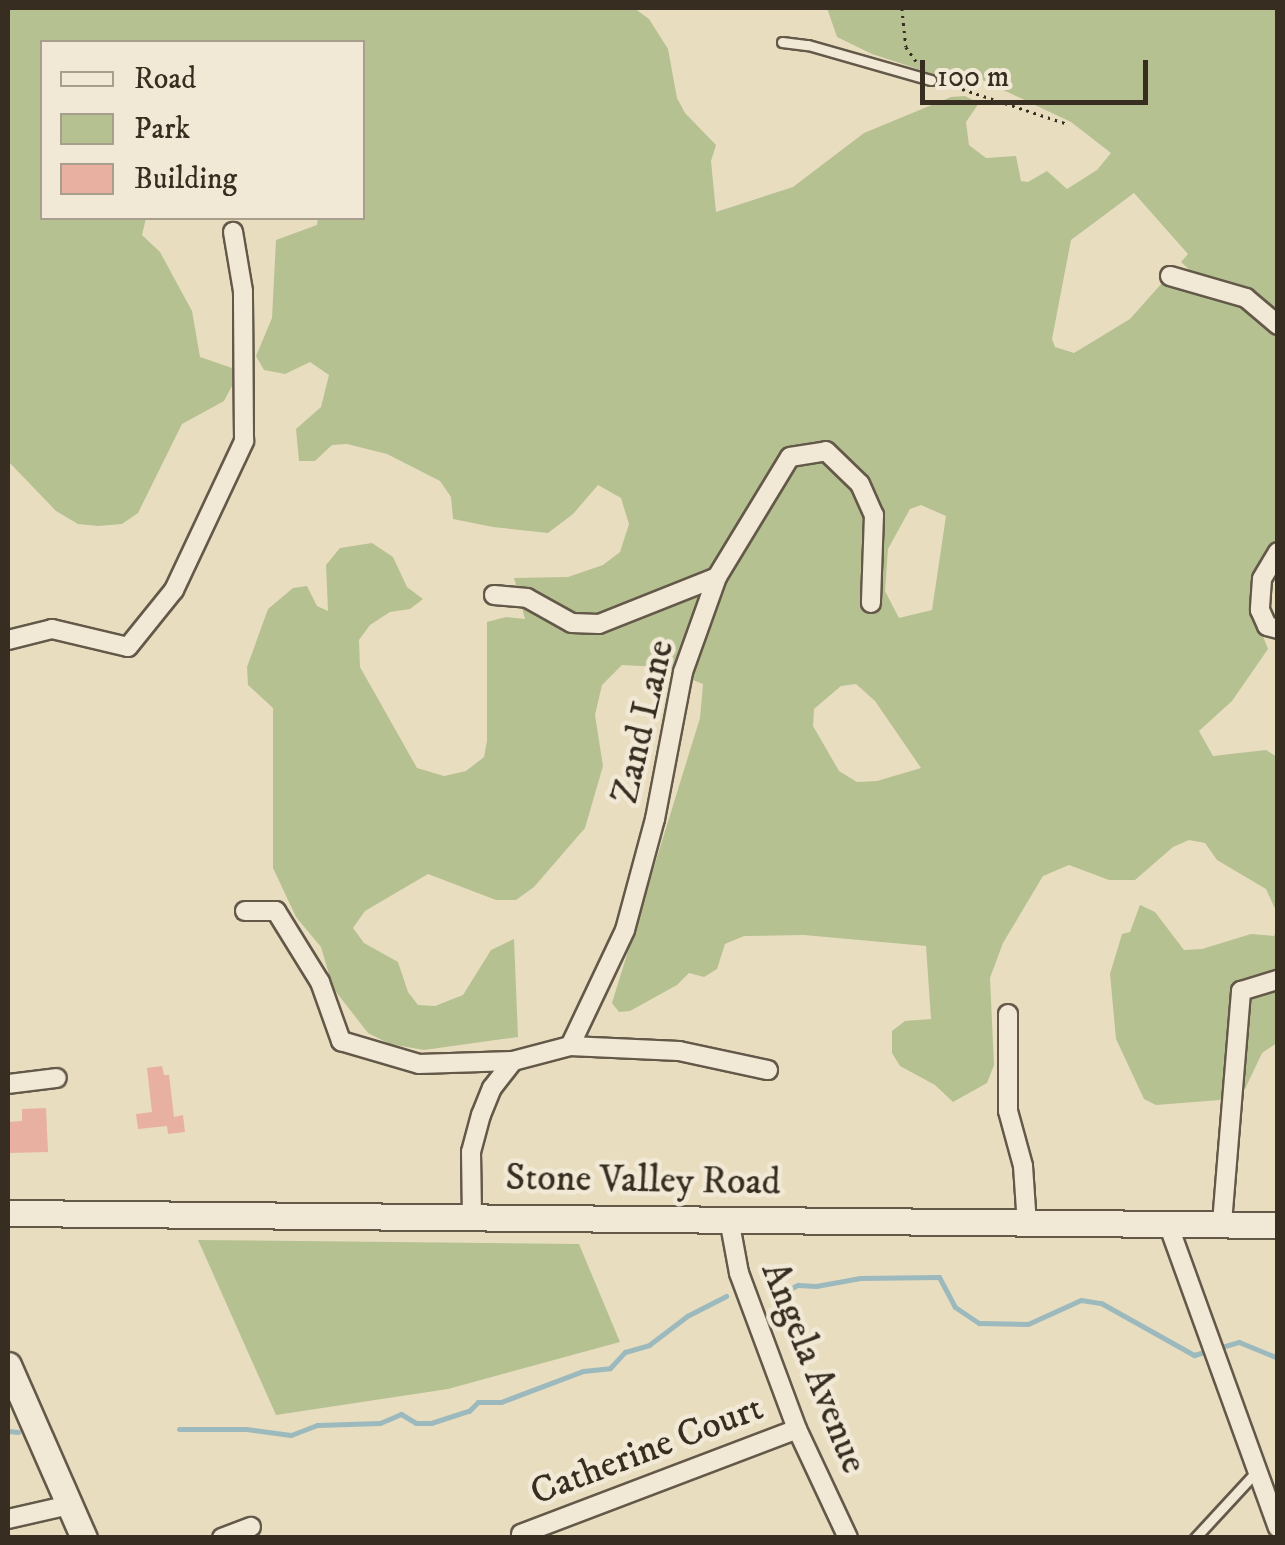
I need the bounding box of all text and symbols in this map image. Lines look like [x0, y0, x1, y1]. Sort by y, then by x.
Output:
legend [40, 40, 365, 220]
scale bar [925, 40, 1152, 102]
text: 100 m [937, 59, 1009, 96]
text: Road [134, 61, 196, 98]
text: Park [134, 111, 190, 148]
text: Building [134, 161, 237, 198]
street label: Zand Lane [603, 636, 685, 808]
street label: Stone Valley Road [505, 1156, 781, 1206]
street label: Angela Avenue [750, 1256, 876, 1480]
street label: Catherine Court [524, 1386, 770, 1516]

